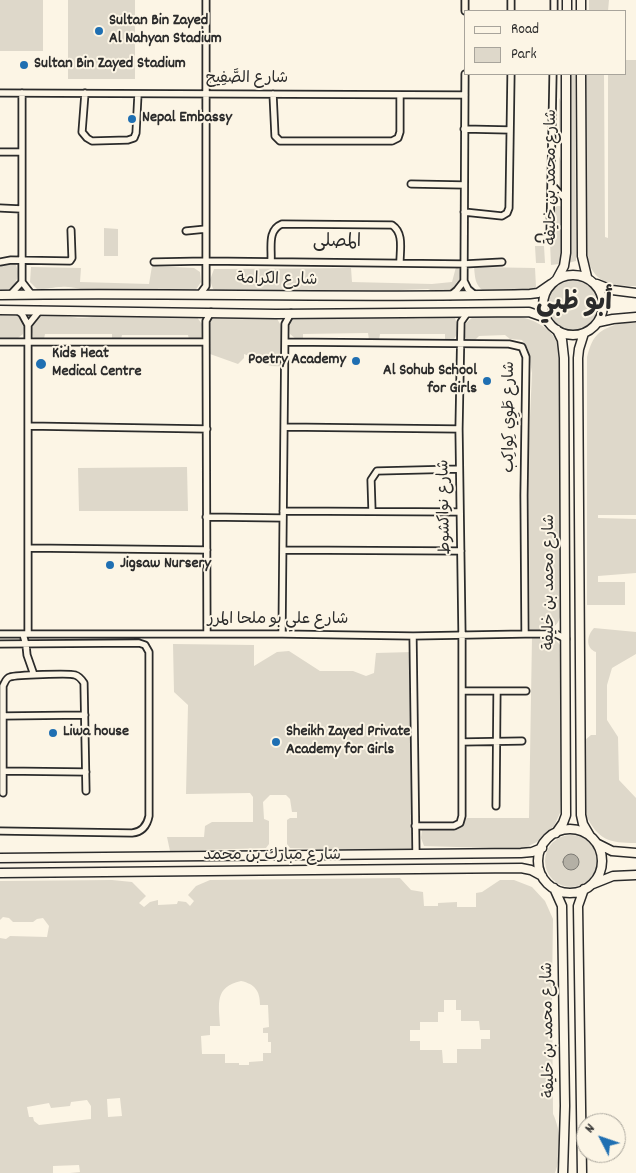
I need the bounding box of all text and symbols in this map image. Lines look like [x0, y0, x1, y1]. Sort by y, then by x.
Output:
legend [464, 10, 626, 75]
place label: Sultan Bin Zayed Al Nahyan Stadium [109, 12, 222, 50]
text: Road [511, 19, 539, 41]
marker: Sultan Bin Zayed Al Nahyan Stadium [93, 25, 105, 37]
text: Park [511, 44, 537, 66]
place label: Sultan Bin Zayed Stadium [34, 55, 186, 75]
marker: Sultan Bin Zayed Stadium [18, 59, 30, 71]
street label: شارع الصَّفِيح [206, 70, 288, 90]
place label: Nepal Embassy [142, 109, 232, 129]
street label: شارع محمد بن خليفة [543, 109, 563, 245]
marker: Nepal Embassy [126, 113, 138, 125]
district label: المصلى [313, 233, 361, 255]
street label: شارع الكرامة [236, 271, 318, 291]
district label: أبو ظبي [536, 289, 612, 321]
place label: Kids Heat Medical Centre [52, 345, 141, 383]
place label: Poetry Academy [248, 351, 346, 371]
marker: Poetry Academy [350, 355, 362, 367]
marker: Kids Heat Medical Centre [34, 357, 48, 371]
street label: شارع طَوِي كِواكِب [501, 361, 521, 473]
place label: Al Sohub School for Girls [383, 362, 477, 400]
marker: Al Sohub School for Girls [481, 375, 493, 387]
street label: شارع نواكشوط [436, 459, 456, 555]
street label: شارع محمد بن خليفة [541, 514, 561, 650]
place label: Jigsaw Nursery [120, 555, 211, 575]
marker: Jigsaw Nursery [104, 559, 116, 571]
street label: شارع علي بو ملحا المرر [208, 611, 348, 631]
place label: Liwa house [63, 723, 129, 743]
place label: Sheikh Zayed Private Academy for Girls [286, 723, 410, 761]
marker: Liwa house [47, 727, 59, 739]
marker: Sheikh Zayed Private Academy for Girls [270, 736, 282, 748]
street label: شارع مبارك بن محمد [203, 847, 341, 867]
street label: شارع محمد بن خليفة [539, 962, 561, 1098]
north arrow [576, 1113, 626, 1163]
text: N [581, 1120, 600, 1138]

